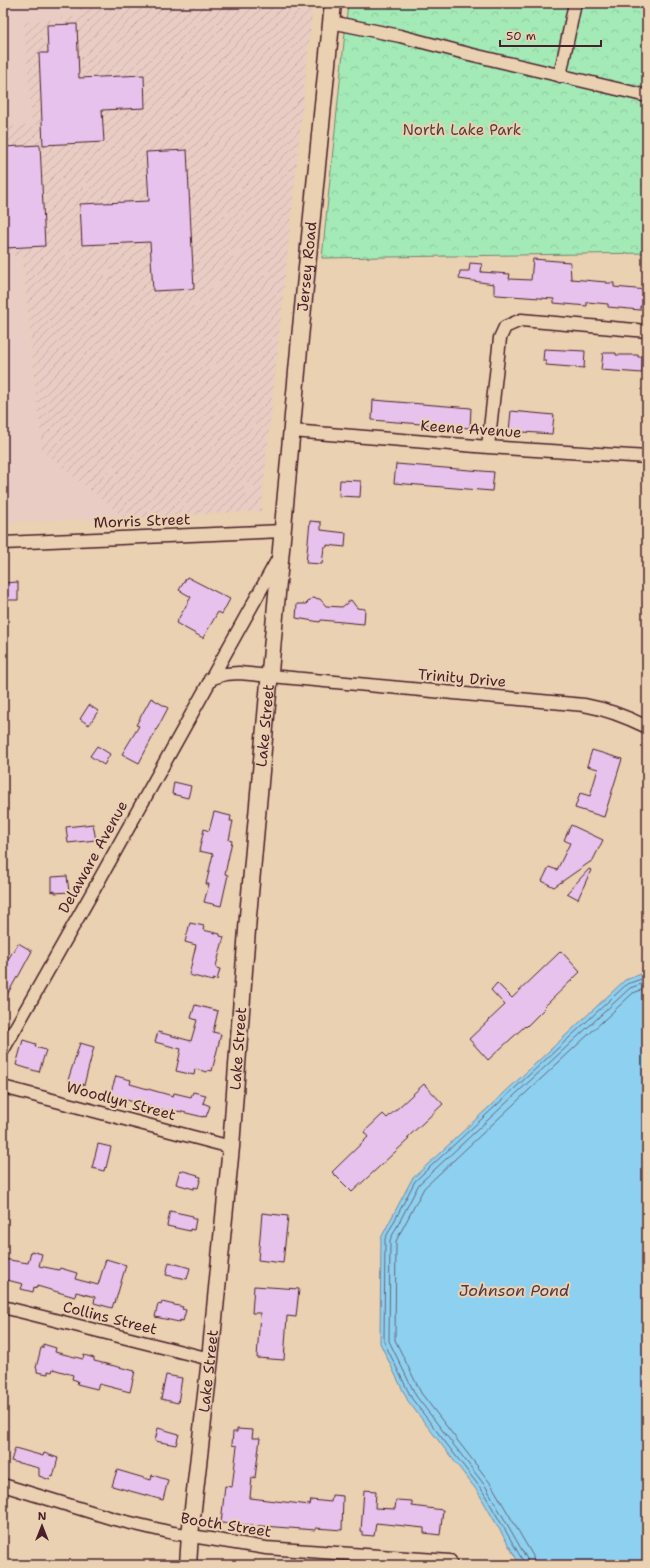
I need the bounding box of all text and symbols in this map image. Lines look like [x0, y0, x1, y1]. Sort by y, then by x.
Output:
scale bar [500, 22, 601, 48]
text: 50 m [506, 28, 536, 44]
park label: North Lake Park [403, 120, 521, 140]
street label: Jersey Road [293, 220, 321, 313]
street label: Keene Avenue [420, 415, 522, 443]
street label: Morris Street [93, 509, 191, 533]
street label: Trinity Drive [417, 664, 507, 692]
street label: Lake Street [251, 683, 279, 768]
street label: Delaware Avenue [54, 797, 132, 917]
street label: Lake Street [225, 1006, 251, 1091]
street label: Woodlyn Street [64, 1077, 178, 1125]
water label: Johnson Pond [459, 1280, 570, 1301]
street label: Collins Street [61, 1297, 159, 1339]
street label: Lake Street [194, 1329, 223, 1414]
north arrow [22, 1506, 62, 1546]
street label: Booth Street [179, 1508, 273, 1542]
text: N [38, 1509, 47, 1524]

